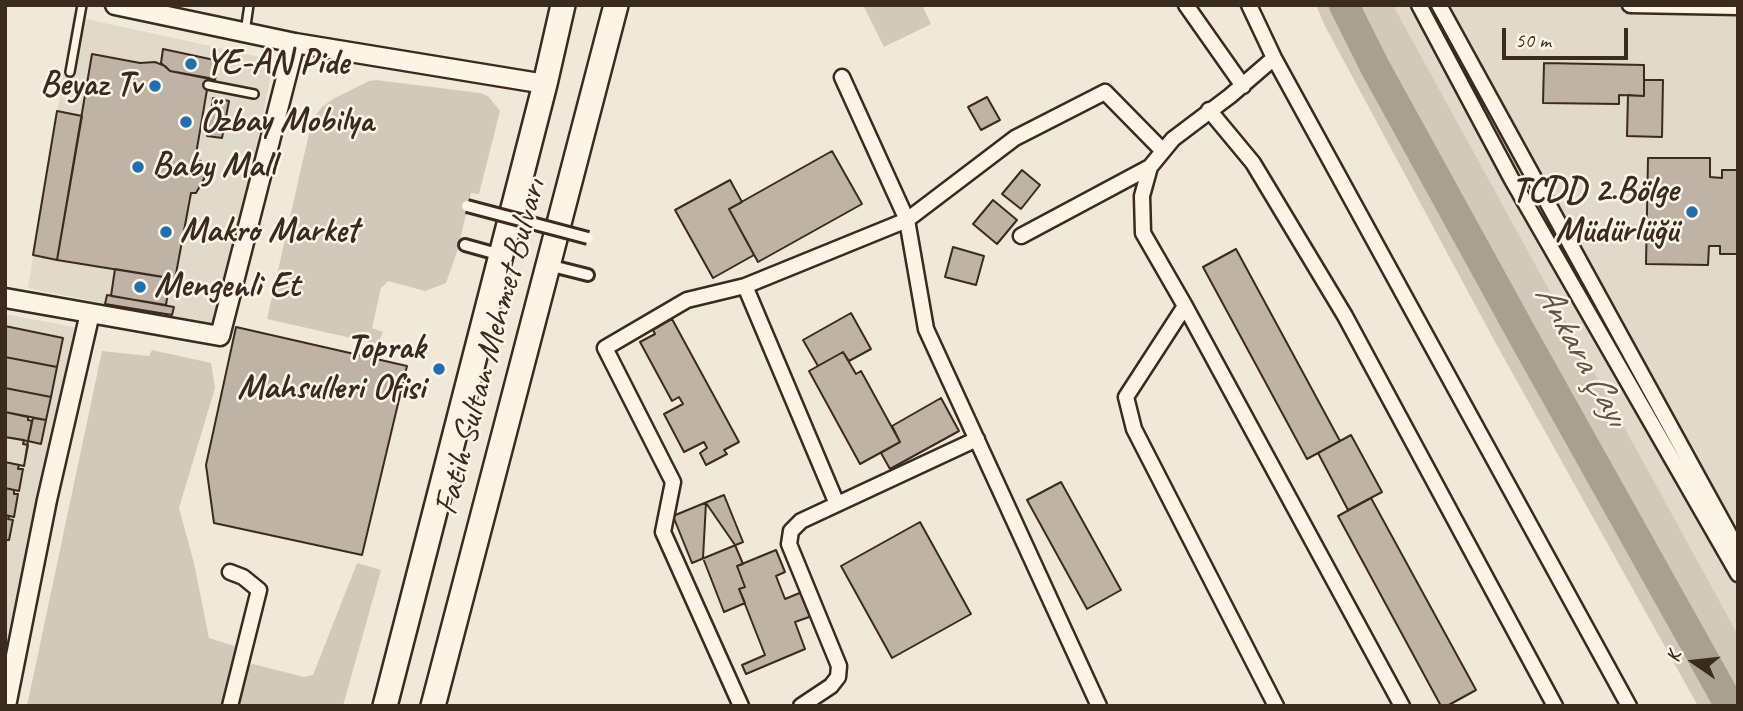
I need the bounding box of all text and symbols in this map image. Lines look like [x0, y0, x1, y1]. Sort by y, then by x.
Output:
scale bar [1505, 14, 1631, 58]
text: 50 m [1515, 27, 1551, 53]
place label: YE-AN Pide [205, 43, 349, 85]
marker: YE-AN Pide [183, 56, 199, 72]
place label: Beyaz Tv [40, 65, 141, 107]
marker: Beyaz Tv [147, 78, 163, 94]
place label: Özbay Mobilya [200, 101, 373, 143]
marker: Özbay Mobilya [178, 114, 194, 130]
place label: Baby Mall [152, 146, 275, 188]
marker: Baby Mall [130, 159, 146, 175]
place label: TCDD 2.Bölge Müdürlüğü [1512, 171, 1678, 253]
street label: Fatih Sultan Mehmet Bulvarı [426, 175, 556, 519]
marker: TCDD 2.Bölge Müdürlüğü [1684, 204, 1700, 220]
place label: Makro Market [180, 211, 358, 253]
marker: Makro Market [158, 224, 174, 240]
place label: Mengenli Et [154, 266, 300, 308]
water label: Ankara Çayı [1524, 277, 1638, 433]
marker: Mengenli Et [132, 279, 148, 295]
place label: Toprak Mahsulleri Ofisi [237, 328, 425, 410]
marker: Toprak Mahsulleri Ofisi [431, 361, 447, 377]
north arrow [1659, 627, 1729, 697]
text: K [1661, 649, 1686, 665]

